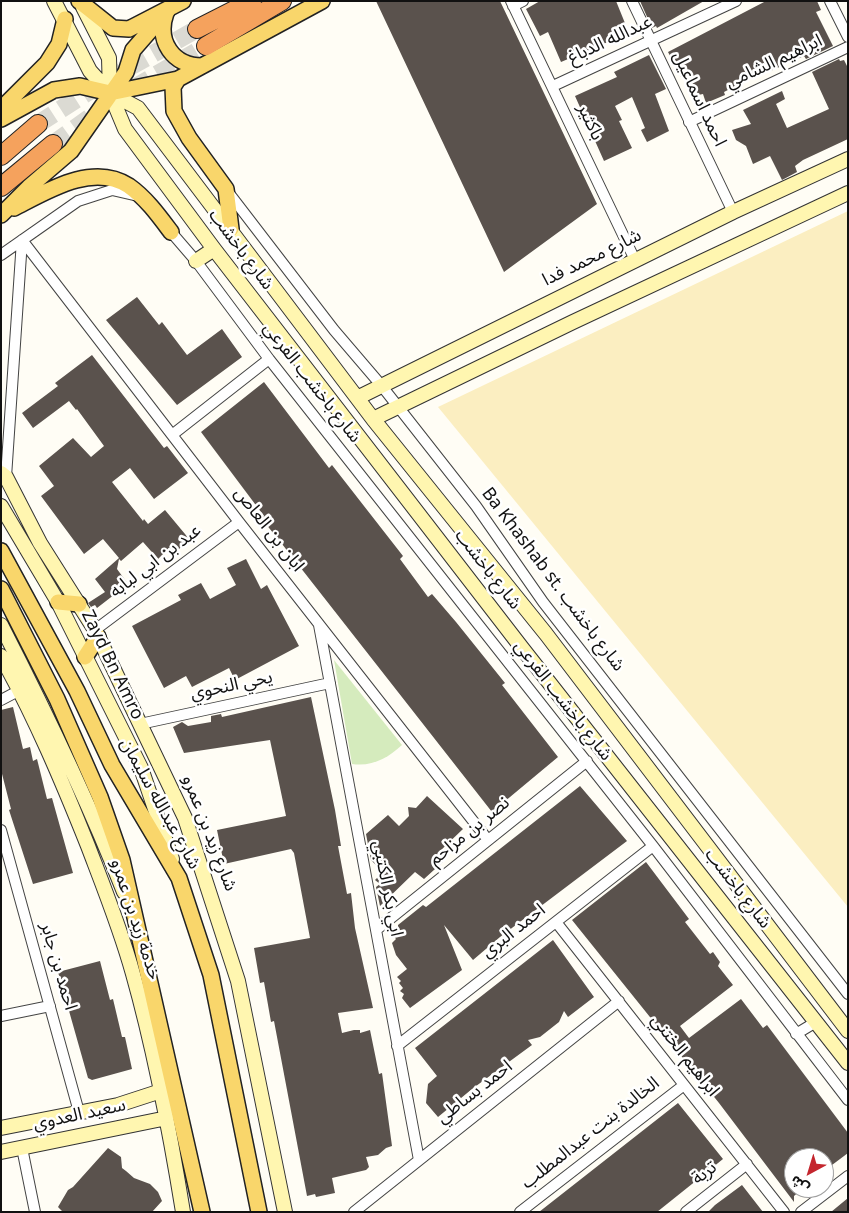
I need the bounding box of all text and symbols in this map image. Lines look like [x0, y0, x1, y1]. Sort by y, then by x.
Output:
street label: عبدالله الدباغ [565, 13, 657, 71]
street label: ابراهيم الشامي [723, 32, 827, 96]
street label: احمد اسماعيل [666, 49, 728, 151]
street label: باكثير [570, 101, 606, 145]
street label: شارع باخشب [202, 206, 276, 296]
street label: شارع محمد فدا [540, 227, 646, 293]
street label: شارع باخشب الفرعي [256, 319, 364, 449]
street label: ابان بن العاص [227, 485, 307, 577]
street label: Ba Khashab st. شارع باخشب [475, 485, 627, 677]
street label: عبد بن ابي لبابه [107, 522, 207, 604]
street label: شارع باخشب [448, 527, 524, 615]
street label: Zayd Bn Amro [74, 608, 146, 724]
street label: شارع باخشب الفرعي [507, 637, 615, 767]
street label: يحي النحوي [189, 669, 275, 707]
street label: شارع عبدالله سليمان [113, 736, 203, 874]
street label: شارع زيد بن عمرو [175, 773, 239, 895]
street label: نصر بن مزاحم [426, 794, 516, 872]
street label: ابي بكر الكتبي [365, 839, 405, 939]
street label: شارع باخشب [698, 846, 774, 934]
street label: خدمة زيد بن عمرو [103, 857, 163, 983]
street label: احمد البري [479, 901, 551, 965]
street label: احمد بن جابر [33, 921, 79, 1013]
street label: ابراهيم الختني [644, 1012, 722, 1102]
street label: احمد بساطي [434, 1058, 518, 1130]
street label: الخالدة بنت عبدالمطلب [519, 1074, 665, 1196]
street label: سعيد العدوي [32, 1097, 128, 1137]
north arrow [784, 1148, 834, 1198]
street label: تربة [689, 1159, 723, 1191]
text: ش [783, 1167, 816, 1202]

